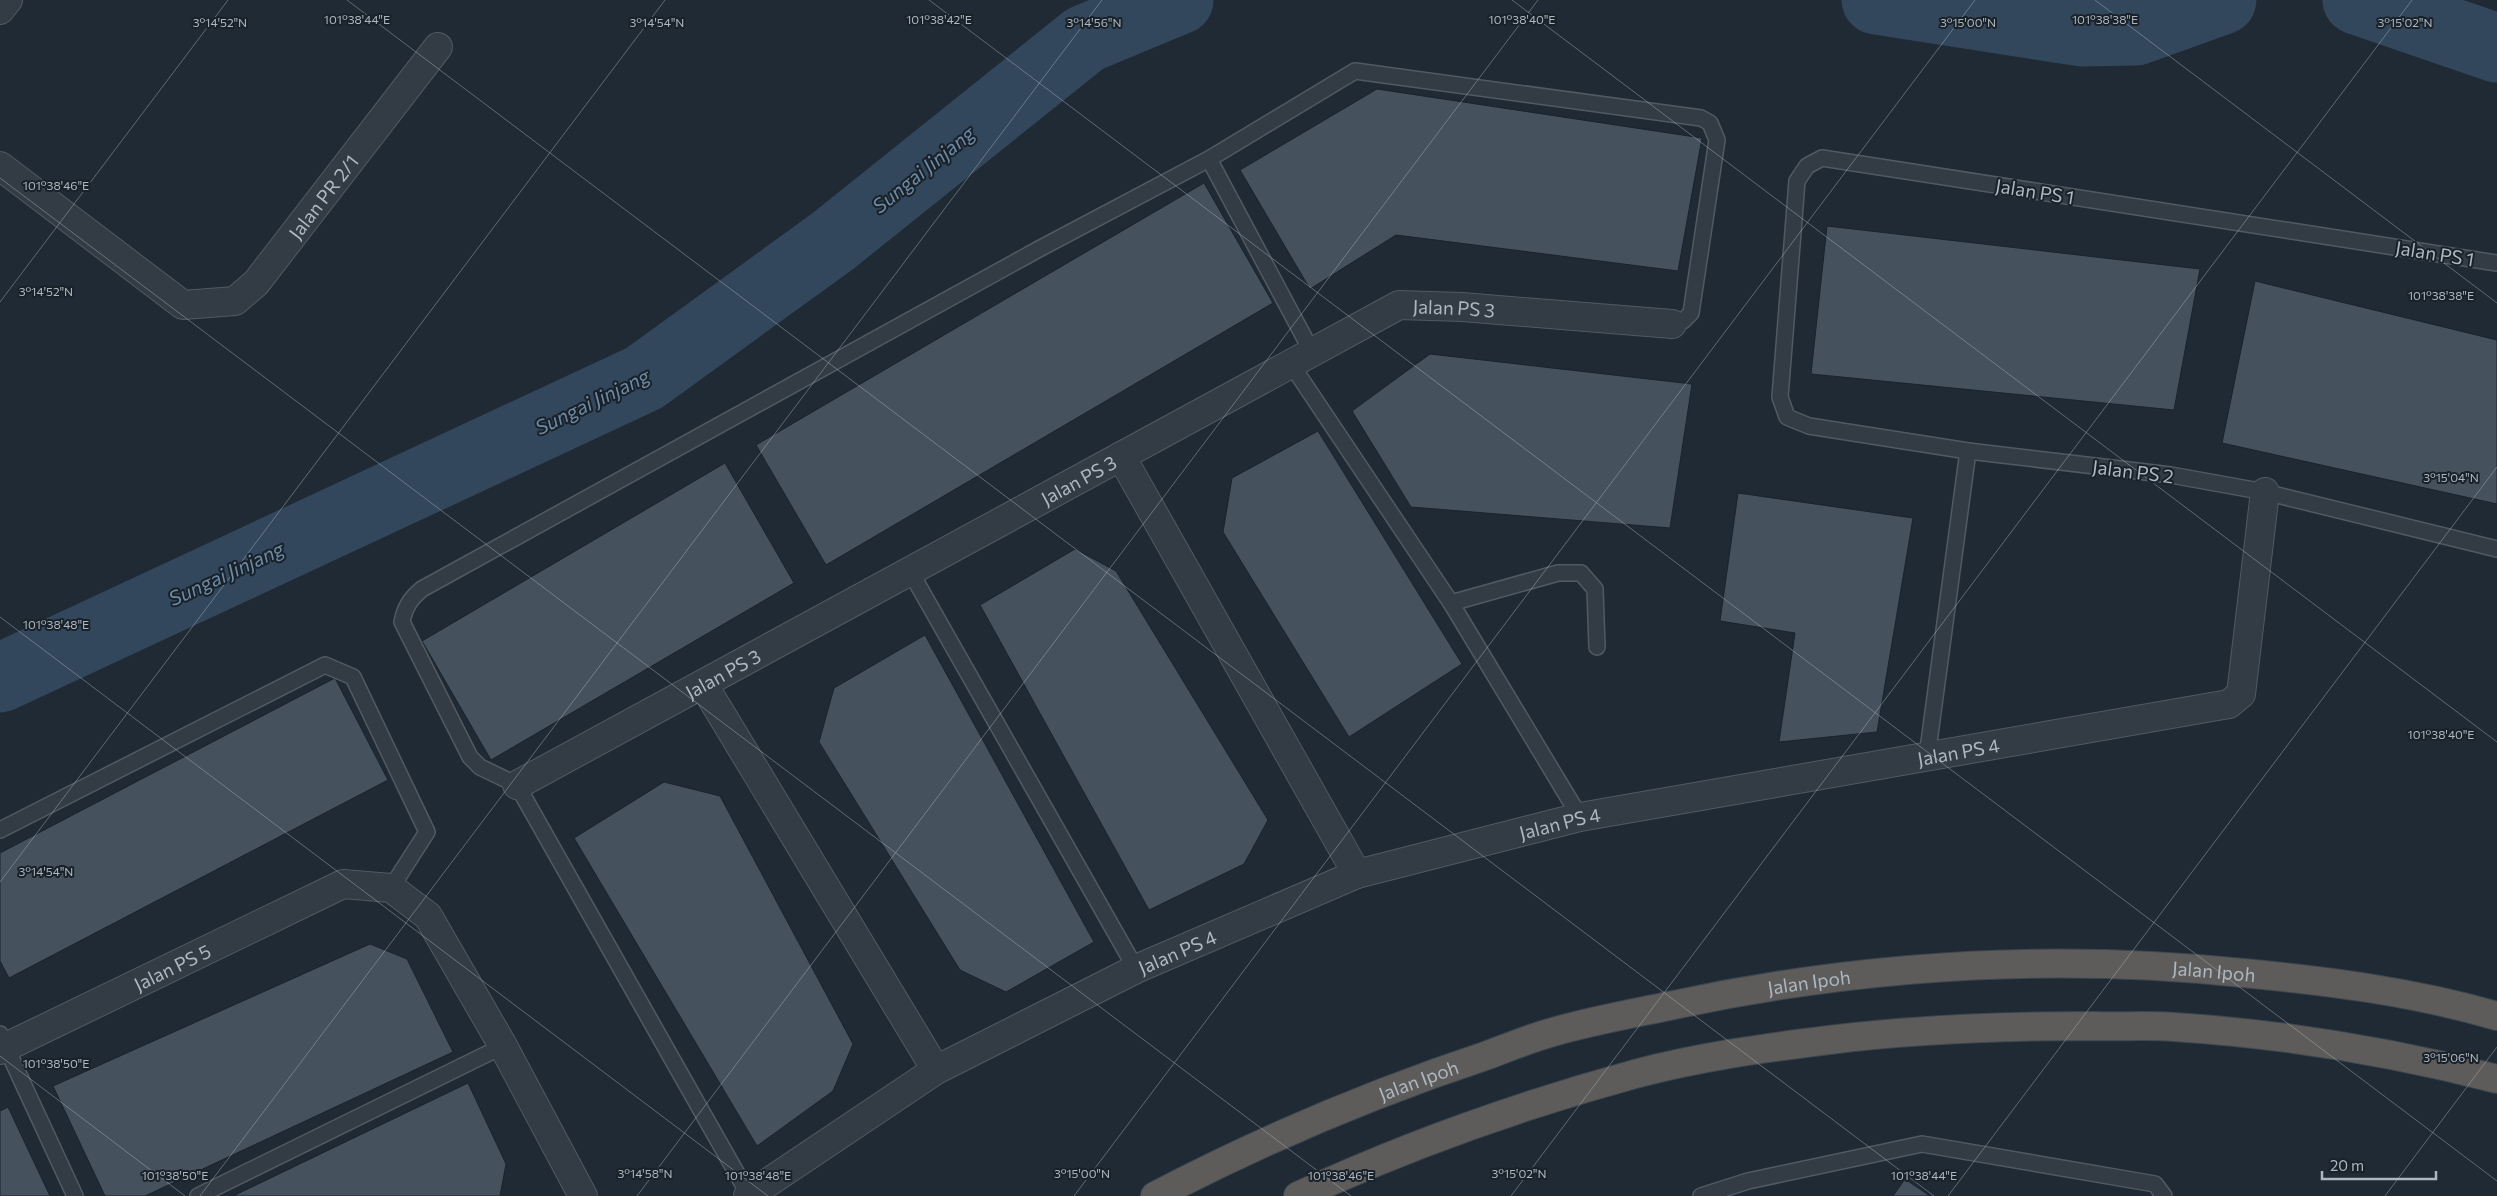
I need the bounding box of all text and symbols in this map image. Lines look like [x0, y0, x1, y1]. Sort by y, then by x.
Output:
text: 101°38'44"E [324, 12, 390, 26]
text: 101°38'42"E [906, 12, 972, 26]
text: 101°38'40"E [1489, 12, 1556, 26]
text: 101°38'38"E [2072, 12, 2138, 26]
text: 3°14'52"N [193, 15, 247, 29]
text: 3°14'54"N [630, 15, 684, 29]
text: 3°14'56"N [1067, 15, 1121, 29]
text: 3°15'00"N [1940, 15, 1996, 29]
text: 3°15'02"N [2378, 15, 2432, 29]
water label: Sungai Jinjang [867, 120, 980, 218]
street label: Jalan PR 2/1 [283, 150, 363, 243]
street label: Jalan PS 1 [1994, 173, 2076, 209]
text: 101°38'46"E [23, 178, 89, 192]
street label: Jalan PS 1 [2394, 235, 2476, 271]
text: 3°14'52"N [19, 284, 73, 298]
text: 101°38'38"E [2408, 288, 2474, 302]
street label: Jalan PS 3 [1412, 294, 1496, 321]
water label: Sungai Jinjang [531, 362, 654, 439]
street label: Jalan PS 3 [1037, 450, 1120, 509]
street label: Jalan PS 2 [2091, 455, 2175, 487]
text: 3°15'04"N [2423, 470, 2479, 484]
water label: Sungai Jinjang [164, 535, 289, 610]
text: 101°38'48"E [23, 617, 89, 631]
street label: Jalan PS 3 [681, 643, 764, 703]
text: 101°38'40"E [2408, 727, 2475, 741]
street label: Jalan PS 4 [1915, 733, 2001, 770]
street label: Jalan PS 4 [1517, 802, 1602, 844]
text: 3°14'54"N [19, 864, 73, 878]
street label: Jalan PS 4 [1134, 924, 1220, 978]
street label: Jalan PS 5 [130, 938, 214, 995]
street label: Jalan Ipoh [2171, 956, 2257, 986]
street label: Jalan Ipoh [1766, 964, 1852, 999]
text: 3°15'06"N [2423, 1050, 2479, 1064]
street label: Jalan Ipoh [1375, 1054, 1461, 1105]
text: 101°38'50"E [23, 1056, 89, 1070]
scale bar [2322, 1148, 2436, 1180]
text: 20 m [2330, 1156, 2364, 1174]
text: 3°14'58"N [618, 1166, 672, 1180]
text: 3°15'00"N [1054, 1166, 1110, 1180]
text: 3°15'02"N [1492, 1166, 1546, 1180]
text: 101°38'50"E [142, 1168, 208, 1182]
text: 101°38'48"E [725, 1168, 791, 1182]
text: 101°38'46"E [1308, 1168, 1374, 1182]
text: 101°38'44"E [1891, 1168, 1957, 1182]

